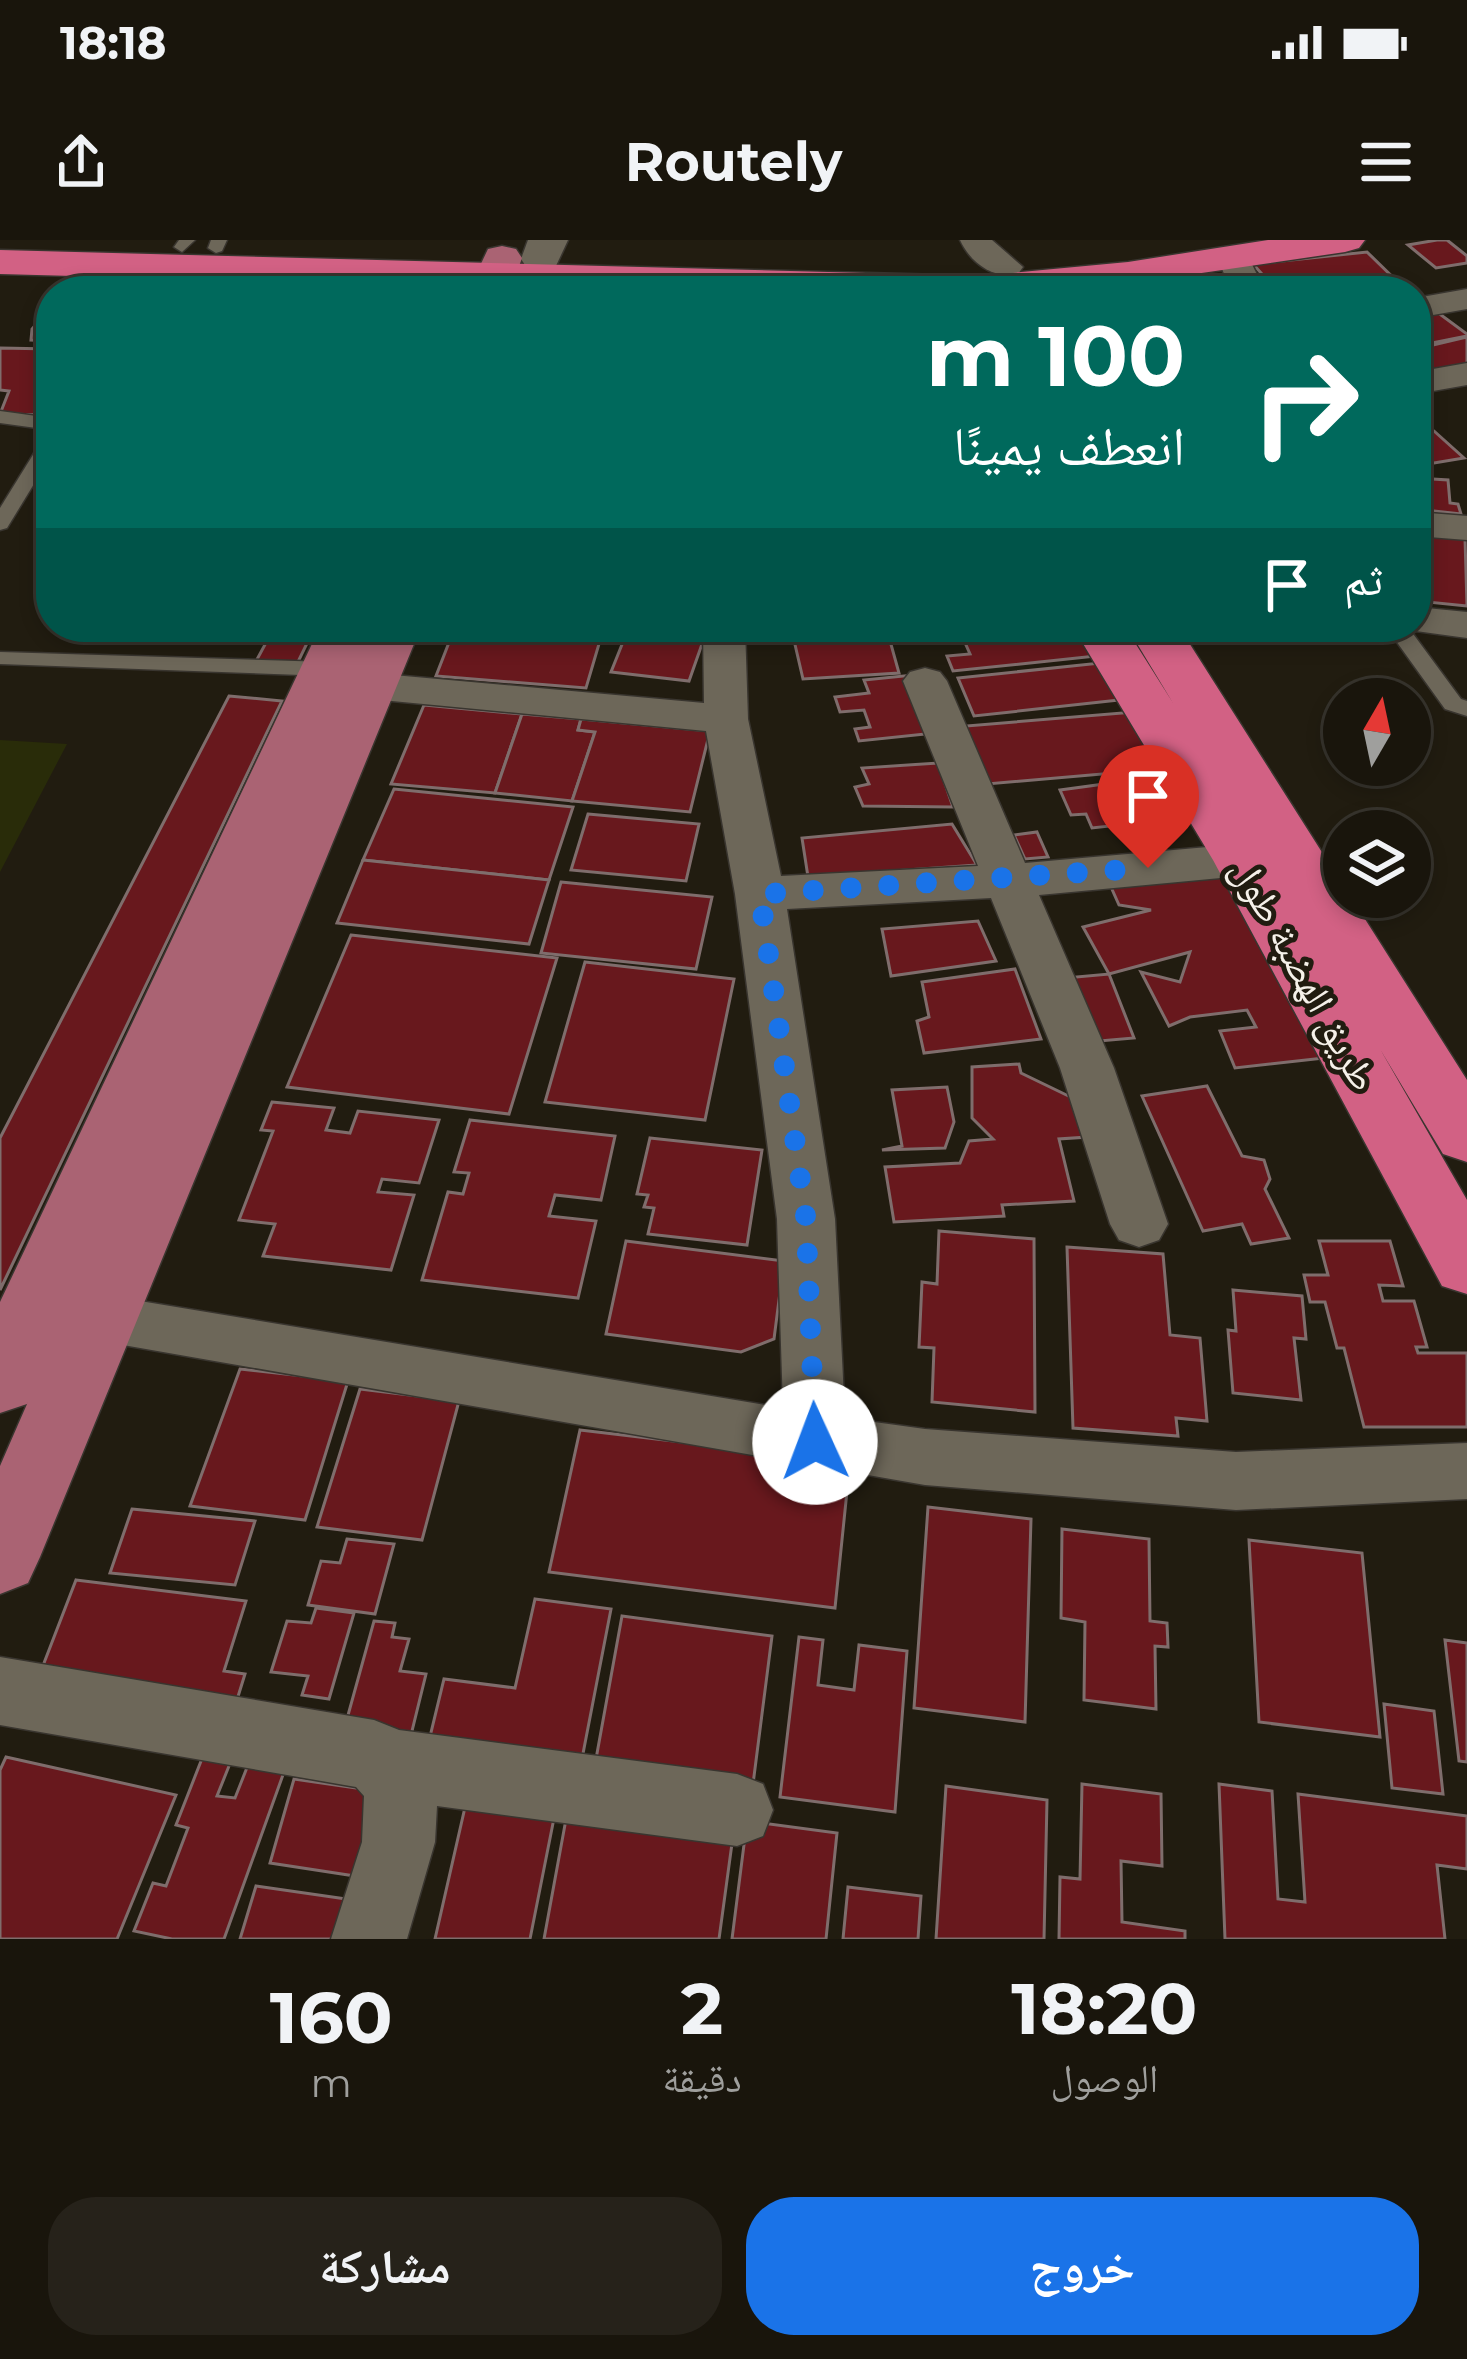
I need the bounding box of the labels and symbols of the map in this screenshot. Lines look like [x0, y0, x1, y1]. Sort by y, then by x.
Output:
north arrow [1323, 678, 1431, 786]
pin [1097, 745, 1199, 868]
street label: طريق الهضبة طول [1220, 849, 1389, 1100]
position arrow [752, 1379, 878, 1505]

